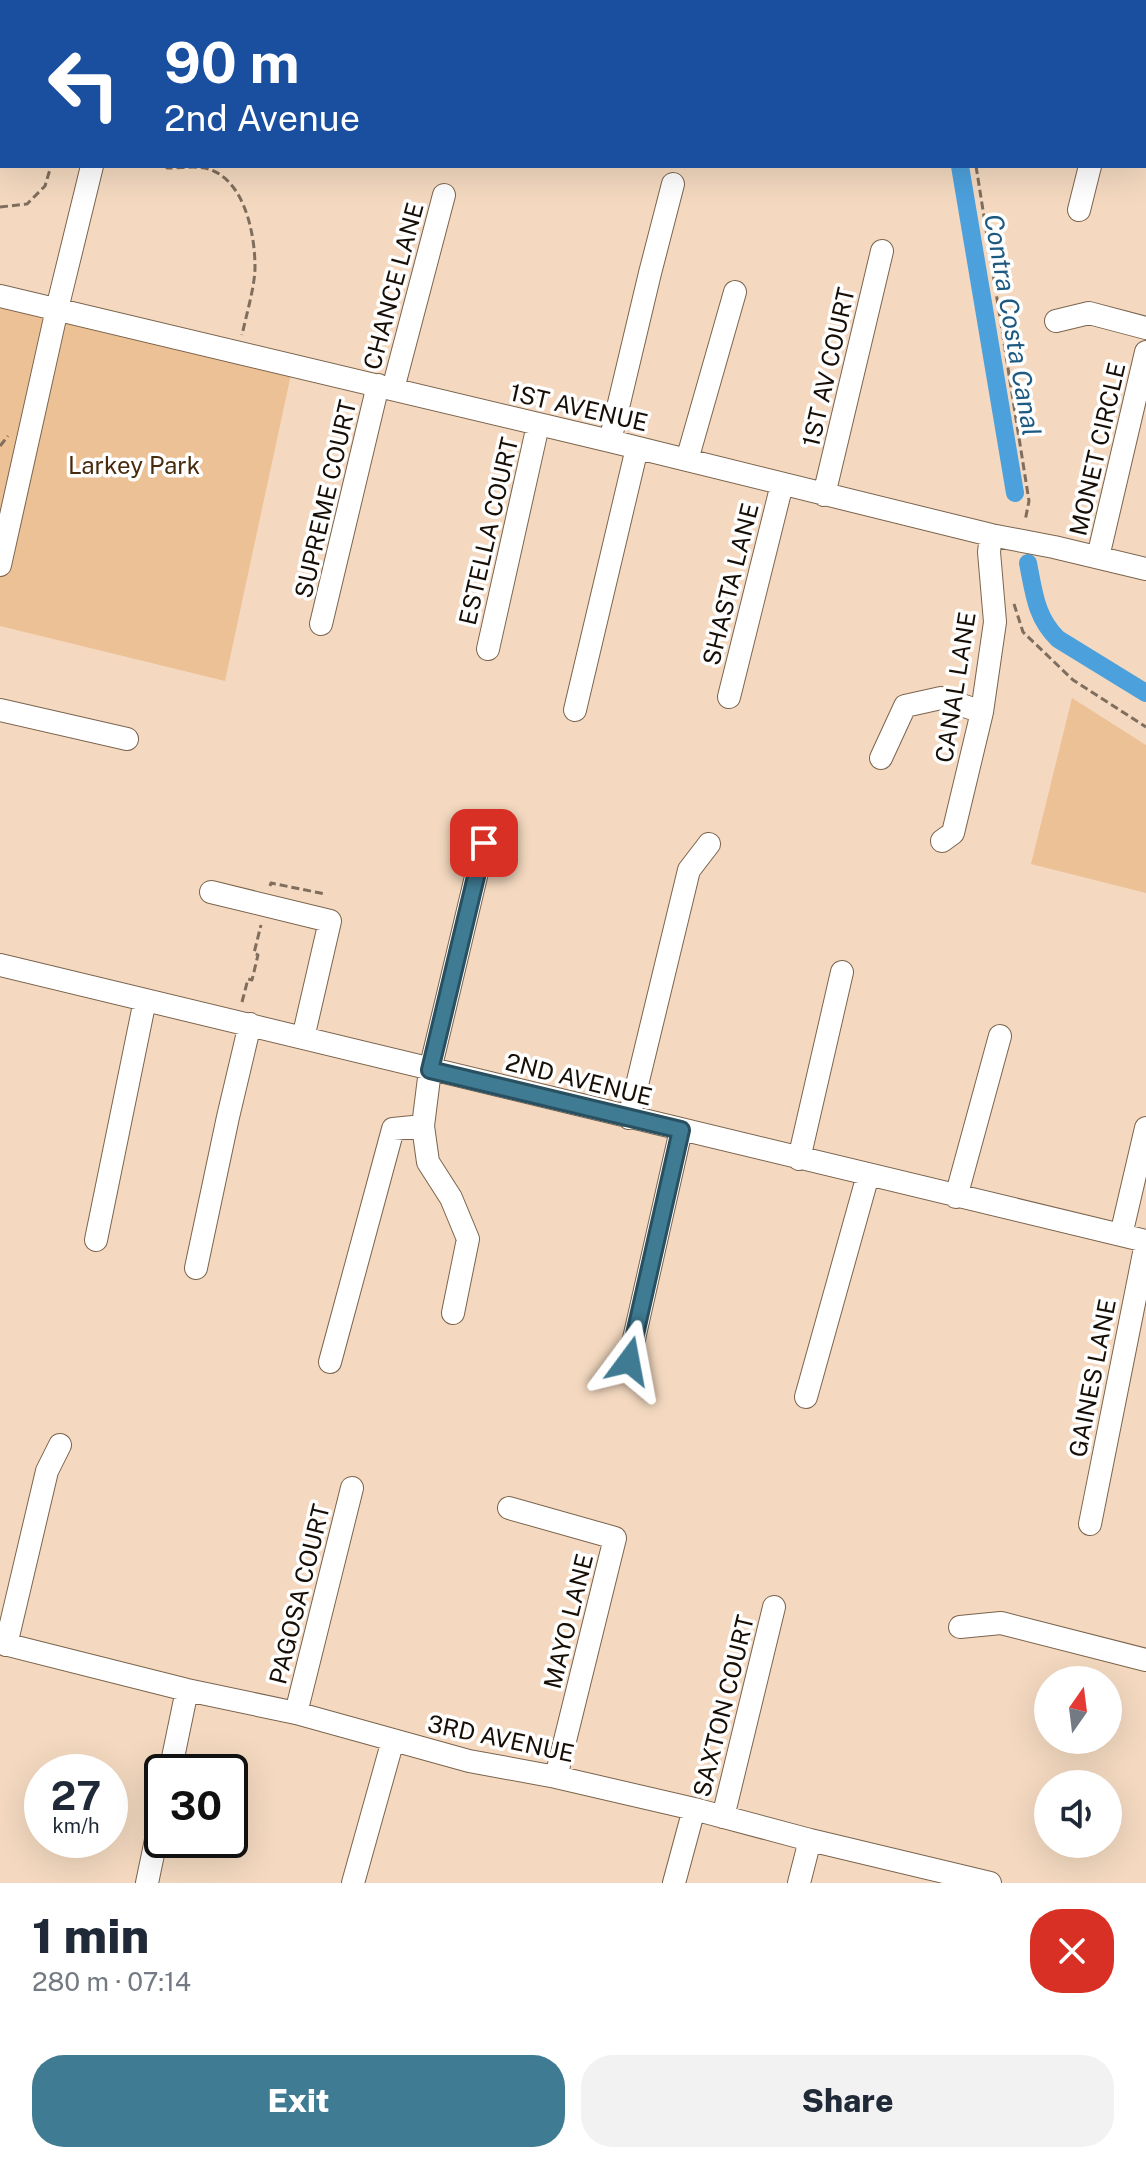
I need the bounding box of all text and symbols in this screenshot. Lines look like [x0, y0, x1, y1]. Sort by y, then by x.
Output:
text: 90 m [164, 30, 300, 96]
icon: left [32, 32, 136, 136]
text: 2nd Avenue [164, 97, 360, 139]
street label: CHANCE LANE [357, 200, 429, 372]
water label: Contra Costa Canal [978, 212, 1048, 438]
street label: 1ST AV COURT [796, 285, 860, 449]
street label: MONET CIRCLE [1063, 360, 1131, 538]
street label: 1ST AVENUE [507, 378, 651, 436]
street label: SUPREME COURT [289, 397, 361, 601]
street label: ESTELLA COURT [453, 434, 523, 628]
park label: Larkey Park [68, 451, 200, 479]
street label: SHASTA LANE [696, 500, 764, 668]
street label: CANAL LANE [929, 610, 981, 764]
pin [450, 809, 518, 877]
icon: arrive [462, 821, 506, 865]
street label: 2ND AVENUE [503, 1047, 655, 1111]
street label: GAINES LANE [1063, 1296, 1121, 1460]
position arrow [587, 1319, 671, 1403]
street label: PAGOSA COURT [263, 1501, 335, 1687]
street label: MAYO LANE [538, 1551, 598, 1691]
street label: SAXTON COURT [687, 1612, 759, 1800]
north arrow [1034, 1666, 1122, 1754]
map controls [1034, 1666, 1122, 1858]
street label: 3RD AVENUE [425, 1709, 577, 1767]
speed limit sign: 30 [144, 1754, 248, 1858]
button: sound [1034, 1770, 1122, 1858]
text: 27 [51, 1772, 101, 1819]
text: km/h [52, 1814, 100, 1838]
text: 1 min [32, 1907, 149, 1964]
button: close [1030, 1909, 1114, 1993]
text: 280 m · 07:14 [32, 1966, 191, 1997]
button: Exit [32, 2055, 565, 2147]
button: Share [581, 2055, 1114, 2147]

